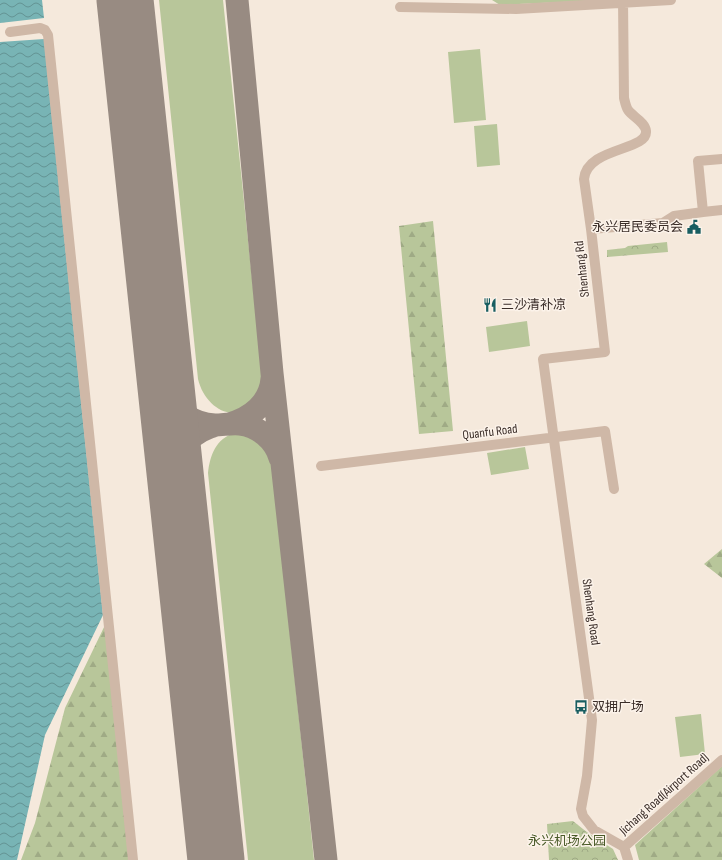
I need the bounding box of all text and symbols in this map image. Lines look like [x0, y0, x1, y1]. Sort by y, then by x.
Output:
place label: 永兴居民委员会 [592, 219, 683, 235]
public building icon: 永兴居民委员会 [686, 219, 702, 235]
street label: Shenhang Rd [571, 240, 593, 298]
restaurant icon: 三沙清补凉 [482, 297, 498, 313]
place label: 三沙清补凉 [501, 297, 566, 313]
street label: Quanfu Road [462, 421, 518, 443]
street label: Shenhang Road [578, 578, 604, 646]
bus stop icon: 双拥广场 [573, 699, 589, 715]
place label: 双拥广场 [592, 699, 644, 715]
street label: Jichang Road(Airport Road) [615, 749, 712, 839]
park label: 永兴机场公园 [528, 833, 606, 849]

